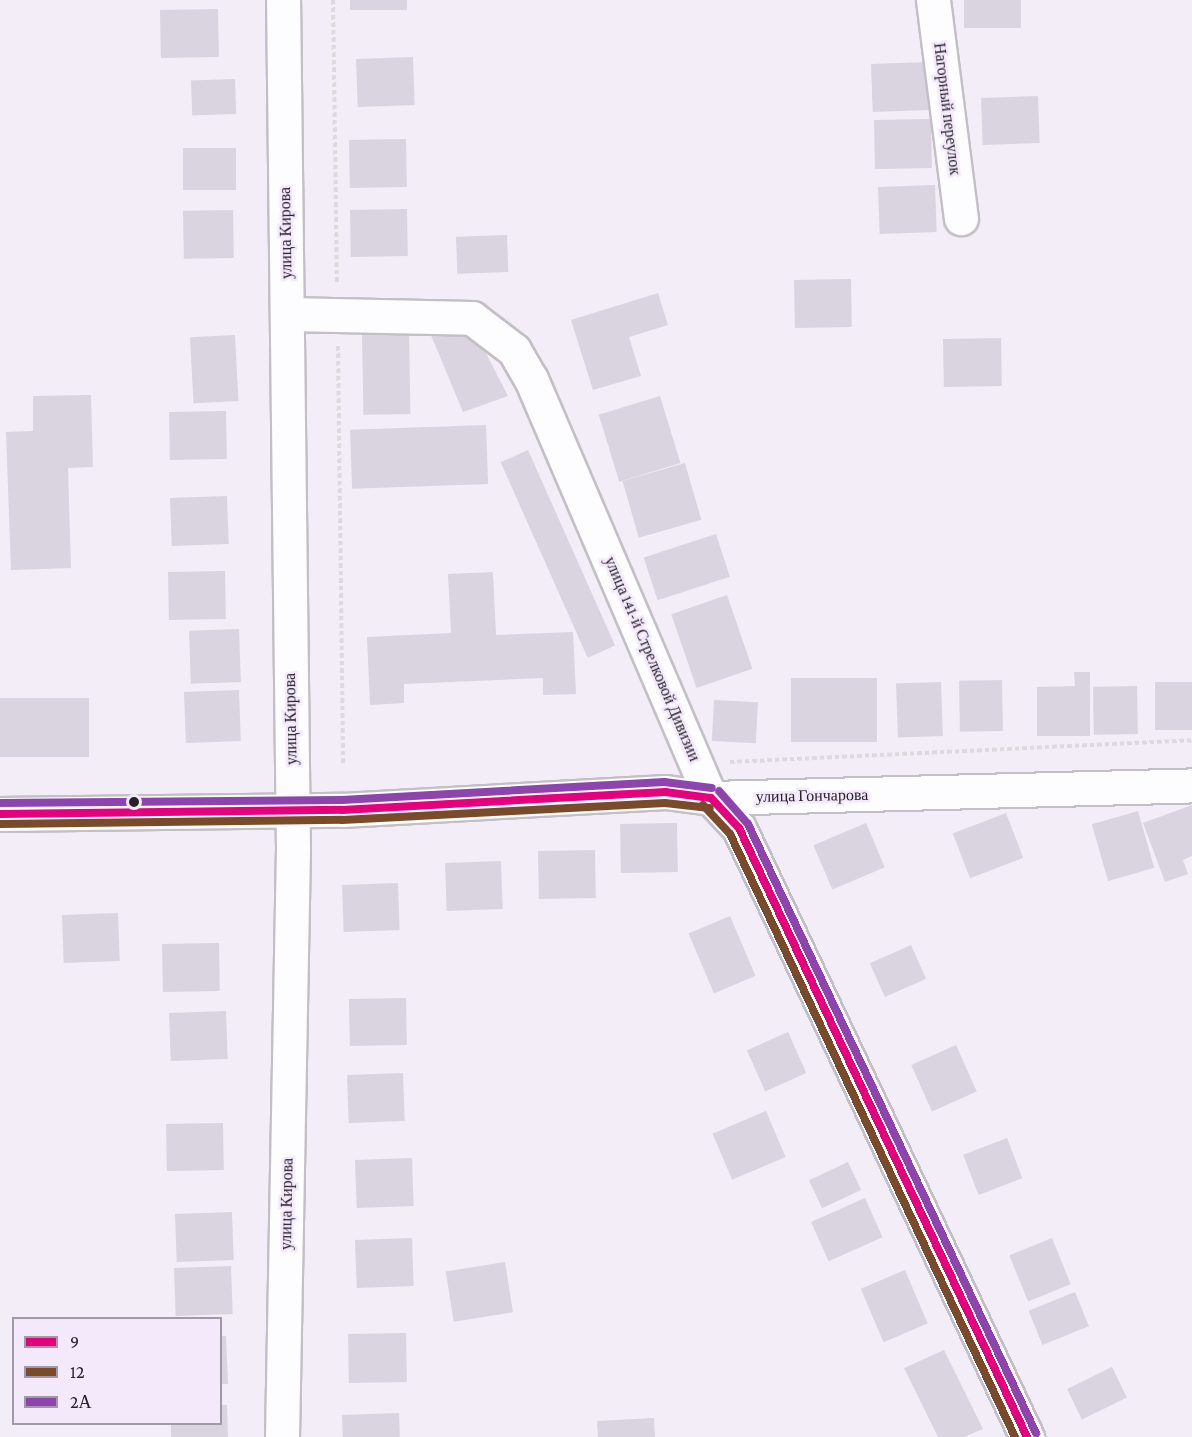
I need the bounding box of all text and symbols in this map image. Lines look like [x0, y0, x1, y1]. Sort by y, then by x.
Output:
street label: Нагорный переулок [929, 42, 965, 176]
street label: улица Кирова [276, 187, 296, 279]
street label: улица 141-й Стрелковой Дивизии [600, 554, 704, 764]
street label: улица Кирова [281, 673, 301, 765]
street label: улица Гончарова [756, 785, 868, 807]
unlabelled marker [128, 796, 140, 808]
street label: улица Кирова [277, 1158, 297, 1250]
legend [12, 1317, 222, 1425]
text: 9 [70, 1332, 79, 1352]
text: 12 [70, 1362, 85, 1382]
text: 2А [70, 1392, 92, 1412]

